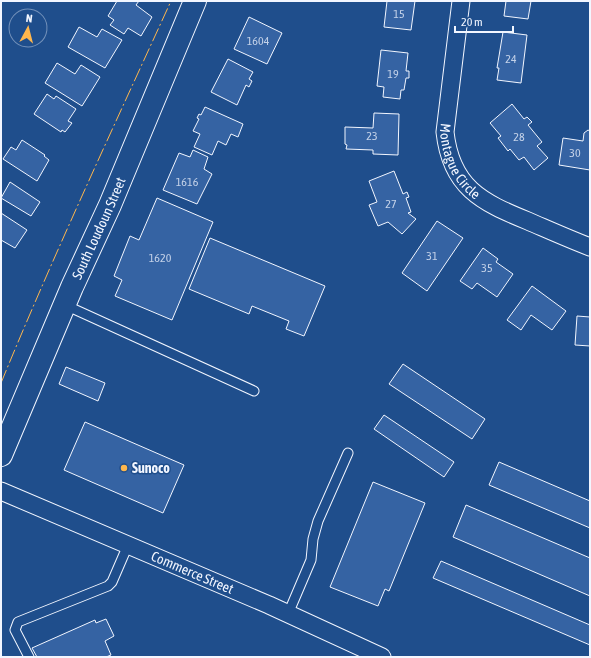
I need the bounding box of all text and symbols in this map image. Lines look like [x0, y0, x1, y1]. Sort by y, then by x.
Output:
house number: 15 [393, 7, 405, 21]
north arrow [8, 8, 48, 48]
scale bar [455, 8, 513, 34]
text: N [25, 12, 33, 24]
text: 20 m [461, 15, 483, 29]
house number: 1604 [247, 34, 270, 48]
house number: 24 [505, 52, 517, 66]
house number: 19 [387, 67, 399, 81]
street label: Montague Circle [437, 123, 483, 202]
house number: 23 [366, 129, 378, 143]
house number: 28 [513, 130, 525, 144]
house number: 30 [569, 146, 581, 160]
street label: South Loudoun Street [69, 175, 129, 282]
house number: 1616 [176, 175, 199, 189]
house number: 27 [385, 197, 397, 211]
house number: 31 [426, 249, 438, 263]
house number: 1620 [149, 251, 172, 265]
house number: 35 [481, 261, 493, 275]
place label: Sunoco [132, 460, 170, 476]
marker: Sunoco [119, 463, 129, 473]
street label: Commerce Street [149, 548, 236, 597]

